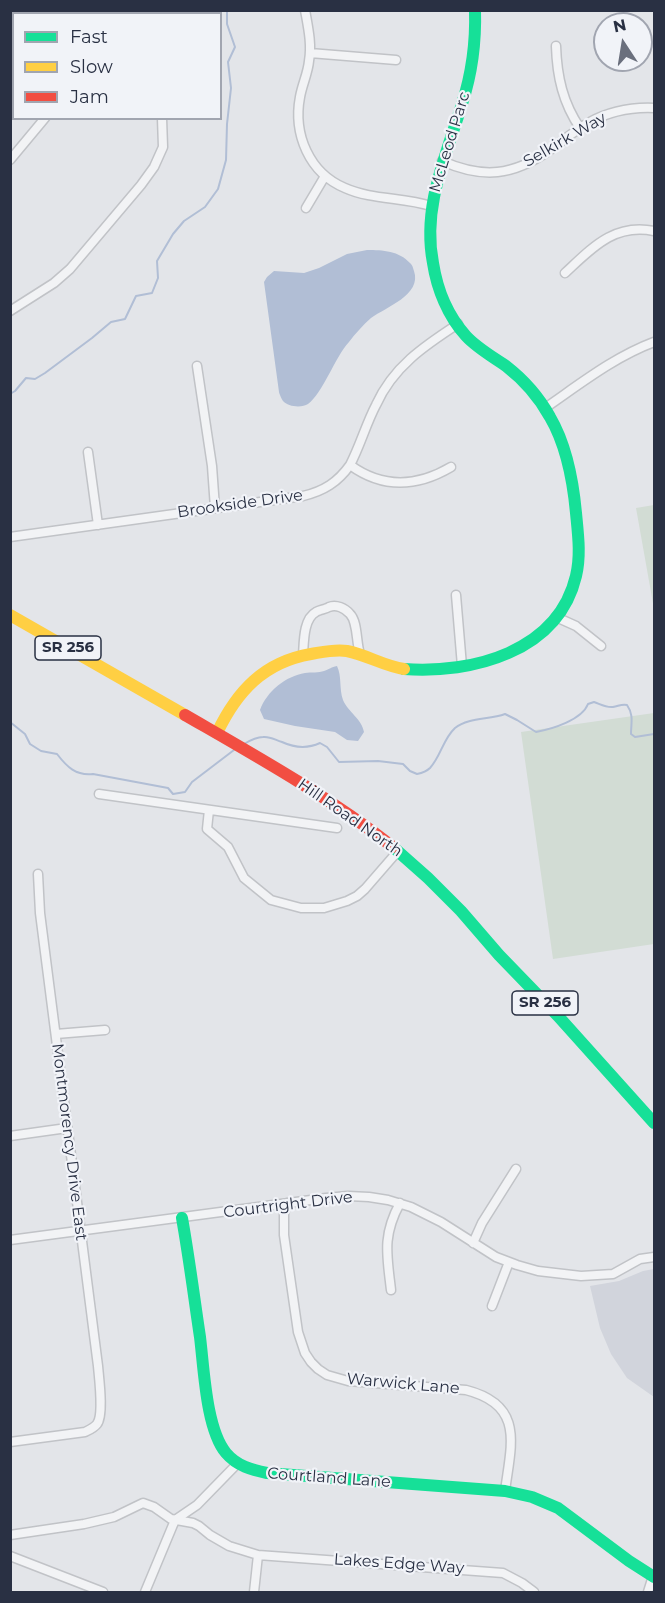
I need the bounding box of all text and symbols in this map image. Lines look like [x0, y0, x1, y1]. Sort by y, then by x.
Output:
legend [12, 12, 222, 120]
north arrow [593, 12, 653, 72]
text: N [611, 15, 628, 36]
text: Fast [70, 26, 108, 48]
text: Slow [70, 56, 113, 78]
text: Jam [70, 86, 109, 108]
street label: McLeod Parc [426, 89, 474, 195]
street label: Selkirk Way [520, 109, 610, 171]
street label: Brookside Drive [176, 486, 304, 522]
road number: SR 256 [35, 636, 101, 660]
street label: Hill Road North [294, 775, 406, 861]
road number: SR 256 [512, 991, 578, 1015]
street label: Montmorency Drive East [47, 1042, 91, 1242]
street label: Courtright Drive [222, 1188, 354, 1222]
street label: Warwick Lane [346, 1369, 460, 1399]
street label: Courtland Lane [267, 1464, 391, 1492]
street label: Lakes Edge Way [333, 1550, 465, 1578]

